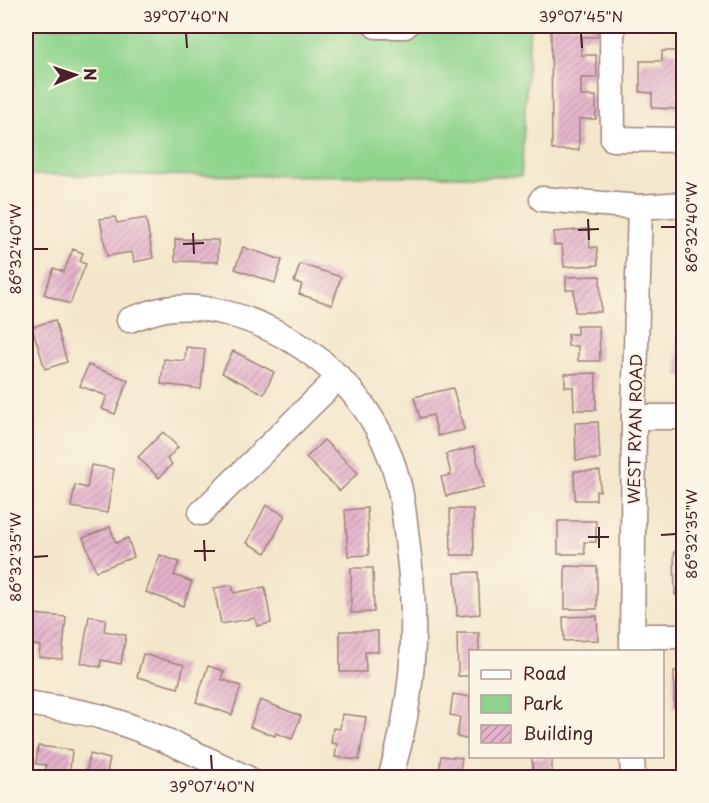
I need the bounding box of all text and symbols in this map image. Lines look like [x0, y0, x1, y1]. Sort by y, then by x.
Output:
text: 39°07'40"N [143, 4, 229, 27]
text: 39°07'45"N [539, 4, 623, 27]
north arrow [45, 45, 105, 105]
text: N [79, 68, 103, 81]
text: 86°32'40"W [679, 181, 702, 272]
text: 86°32'40"W [3, 203, 26, 294]
street label: WEST RYAN ROAD [621, 354, 647, 504]
text: 86°32'35"W [679, 489, 702, 579]
text: 86°32'35"W [3, 512, 26, 602]
legend [469, 650, 664, 758]
text: Road [523, 659, 567, 686]
text: Park [523, 689, 563, 716]
text: Building [523, 719, 593, 746]
text: 39°07'40"N [169, 774, 255, 797]

